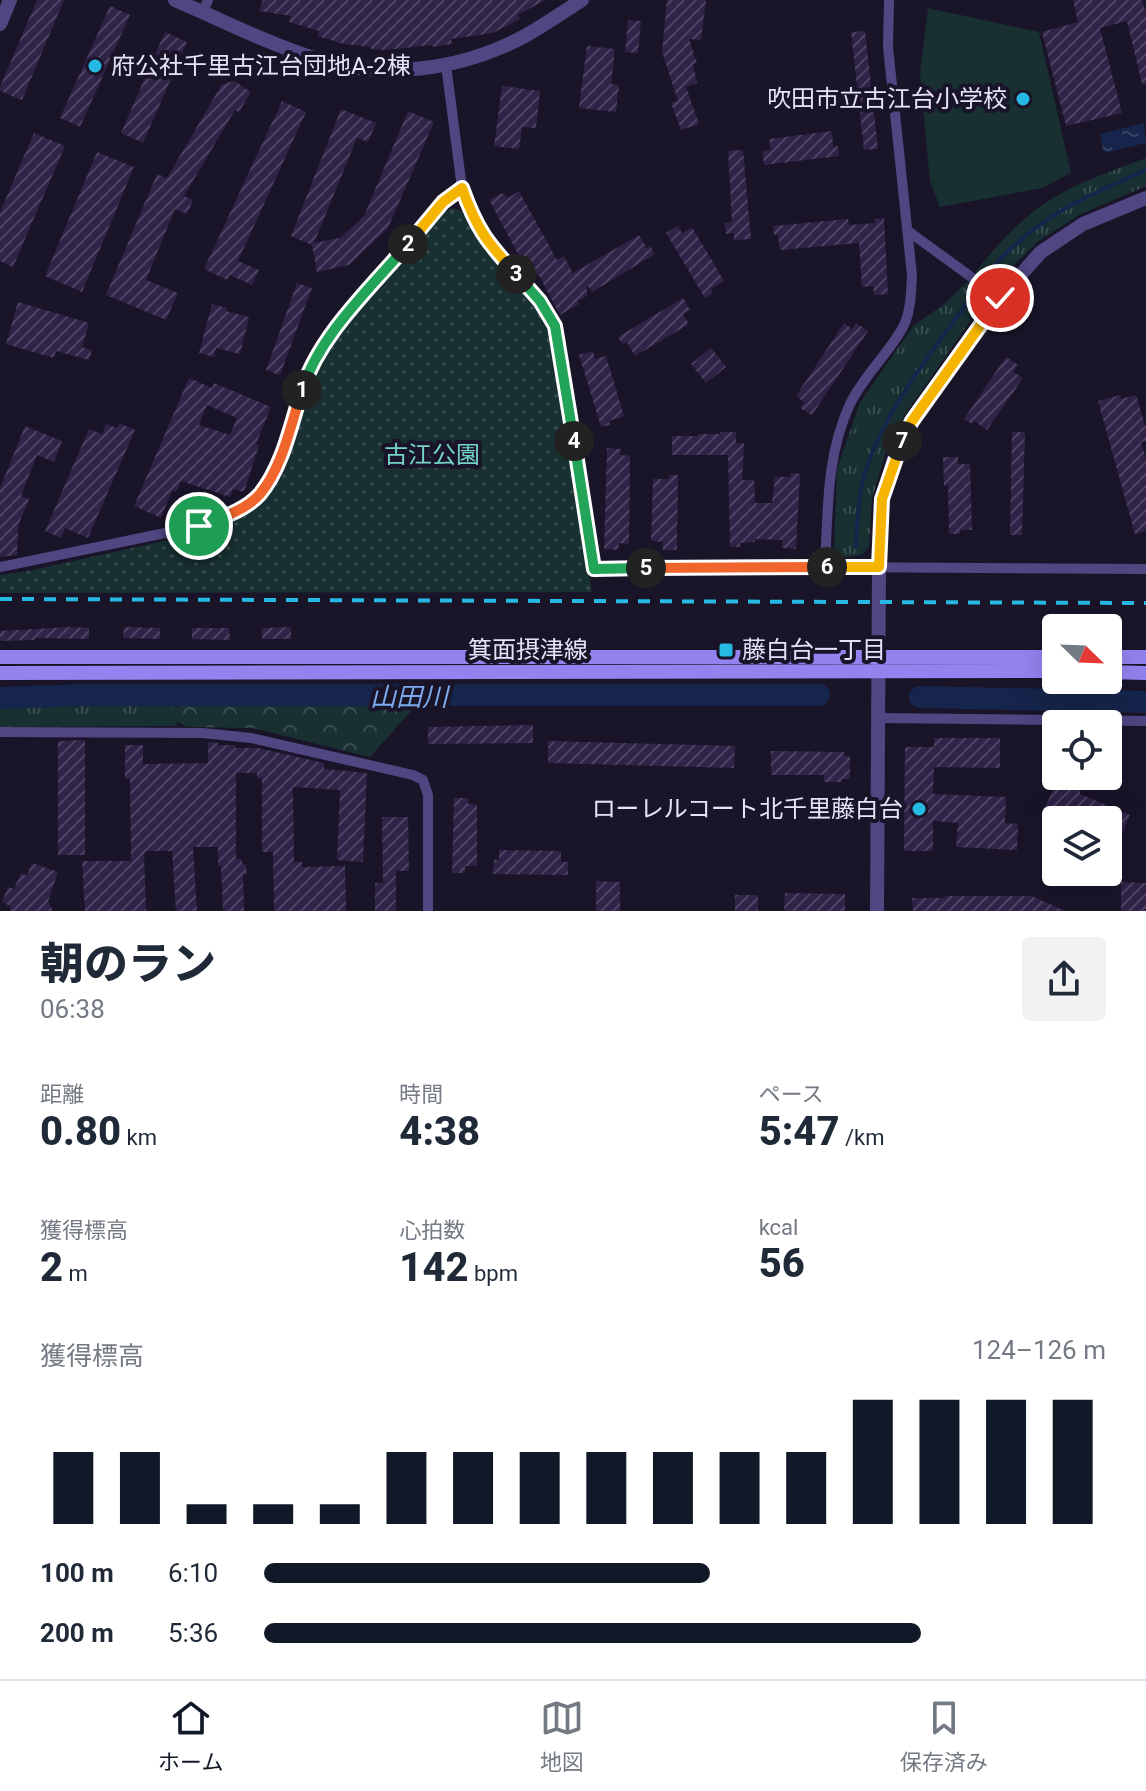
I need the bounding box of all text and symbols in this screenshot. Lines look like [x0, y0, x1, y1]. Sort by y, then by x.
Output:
place label: 府公社千里古江台団地A-2棟 [111, 52, 411, 80]
marker: 府公社千里古江台団地A-2棟 [86, 57, 104, 75]
place label: 吹田市立古江台小学校 [767, 85, 1007, 113]
marker: 吹田市立古江台小学校 [1014, 90, 1032, 108]
pin: 2 [388, 224, 428, 264]
text: 2 [402, 231, 414, 256]
pin: 3 [496, 254, 536, 294]
text: 3 [510, 261, 522, 286]
pin [966, 264, 1034, 332]
icon: check [978, 276, 1022, 320]
pin: 1 [282, 370, 322, 410]
text: 1 [296, 377, 308, 402]
pin: 4 [554, 421, 594, 461]
pin: 7 [882, 421, 922, 461]
text: 4 [568, 428, 580, 453]
text: 7 [896, 428, 908, 453]
park label: 古江公園 [384, 441, 480, 469]
pin [165, 492, 233, 560]
icon: arrive [177, 504, 221, 548]
pin: 6 [807, 547, 847, 587]
pin: 5 [626, 548, 666, 588]
text: 6 [821, 554, 833, 579]
text: 5 [640, 555, 652, 580]
north arrow [1042, 614, 1122, 694]
map controls [1042, 614, 1122, 886]
street label: 箕面摂津線 [468, 636, 588, 664]
place label: 藤白台一丁目 [742, 636, 886, 664]
marker: 藤白台一丁目 [717, 641, 735, 659]
water label: 山田川 [370, 682, 451, 712]
button: locate [1042, 710, 1122, 790]
place label: ローレルコート北千里藤白台 [591, 795, 903, 823]
marker: ローレルコート北千里藤白台 [910, 800, 928, 818]
button: layers [1042, 806, 1122, 886]
button: share [1022, 937, 1106, 1021]
text: 朝のラン [40, 938, 216, 990]
text: 06:38 [40, 994, 105, 1024]
text: 距離 [40, 1082, 84, 1107]
text: 時間 [399, 1082, 443, 1107]
text: ペース [759, 1082, 824, 1107]
text: 0.80 [40, 1108, 121, 1155]
text: 4:38 [399, 1108, 480, 1155]
text: 5:47 [759, 1108, 840, 1155]
text: km [121, 1125, 157, 1150]
text: /km [840, 1125, 884, 1150]
text: kcal [759, 1215, 798, 1240]
text: 獲得標高 [40, 1218, 128, 1243]
text: 心拍数 [399, 1218, 465, 1243]
text: 56 [759, 1240, 805, 1287]
text: 2 [40, 1244, 63, 1291]
text: 142 [399, 1244, 469, 1291]
text: m [63, 1261, 88, 1286]
text: bpm [469, 1261, 518, 1286]
text: 124–126 m [972, 1335, 1106, 1365]
text: 獲得標高 [40, 1341, 144, 1371]
text: 100 m [40, 1558, 114, 1588]
text: 6:10 [168, 1558, 218, 1588]
text: 200 m [40, 1618, 114, 1648]
text: 5:36 [168, 1618, 218, 1648]
tab: ホーム [158, 1696, 223, 1776]
tab: 地図 [540, 1696, 584, 1776]
tab: 保存済み [900, 1696, 988, 1776]

